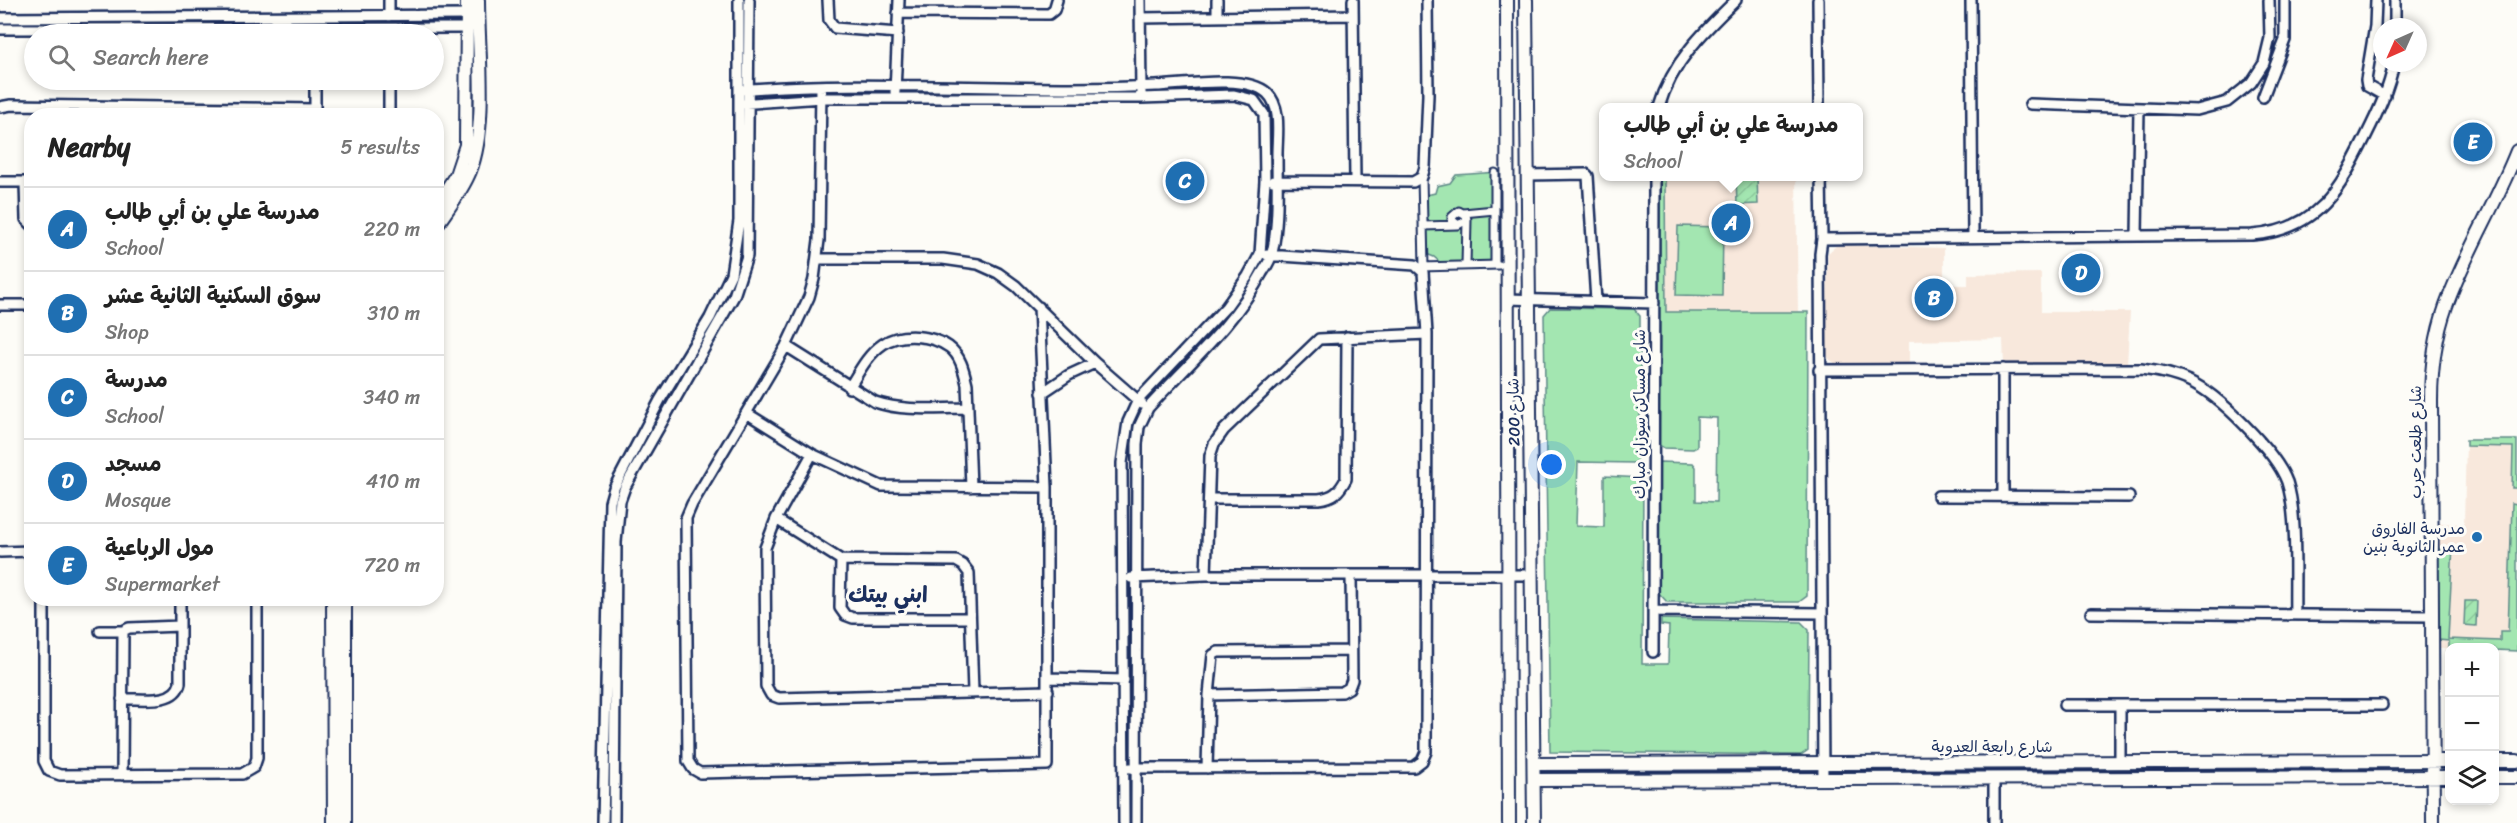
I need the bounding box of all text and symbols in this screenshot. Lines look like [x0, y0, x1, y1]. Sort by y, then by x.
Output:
north arrow [2373, 18, 2427, 72]
search box [24, 24, 444, 90]
text: Search here [93, 38, 209, 77]
icon: search [45, 41, 78, 74]
popup [1599, 103, 1863, 181]
text: مدرسة علي بن أبي طالب [1624, 105, 1838, 144]
pin: E [2454, 120, 2492, 164]
text: Nearby [48, 124, 130, 170]
text: 5 results [341, 130, 420, 165]
text: School [1624, 144, 1683, 179]
pin: C [1166, 158, 1204, 204]
text: مدرسة علي بن أبي طالب [105, 192, 320, 231]
pin: A [1712, 200, 1750, 246]
text: A [61, 212, 74, 247]
text: 220 m [364, 212, 420, 247]
text: School [105, 231, 164, 266]
pin: D [2062, 250, 2100, 296]
text: سوق السكنية الثانية عشر [105, 276, 321, 315]
pin: B [1914, 276, 1954, 320]
text: B [61, 296, 74, 331]
text: 310 m [367, 296, 420, 331]
text: Shop [105, 315, 149, 350]
street label: شارع مساكن سوزان مبارك [1625, 329, 1654, 499]
text: مدرسة [105, 360, 168, 399]
street label: شارع 200 [1498, 378, 1529, 446]
text: C [61, 380, 74, 415]
text: 340 m [363, 380, 420, 415]
street label: شارع طلعت حرب [2401, 385, 2430, 499]
text: School [105, 399, 164, 434]
text: مسجد [105, 444, 161, 483]
your location [1537, 450, 1566, 479]
text: D [62, 464, 73, 499]
text: 410 m [366, 464, 420, 499]
text: Mosque [105, 483, 171, 518]
place label: مدرسة الفاروق عمر الثانوية بنين [2363, 514, 2465, 561]
text: مول الرباعية [105, 528, 214, 567]
marker: مدرسة الفاروق عمر الثانوية بنين [2470, 530, 2484, 544]
text: E [62, 548, 73, 583]
text: 720 m [364, 548, 420, 583]
text: Supermarket [105, 567, 220, 602]
district label: ابني بيتك [848, 575, 928, 614]
map controls [2445, 643, 2499, 805]
button: + [2445, 643, 2499, 697]
button: − [2445, 697, 2499, 751]
street label: شارع رابعة العدوية [1931, 732, 2053, 761]
button: layers [2445, 751, 2499, 805]

